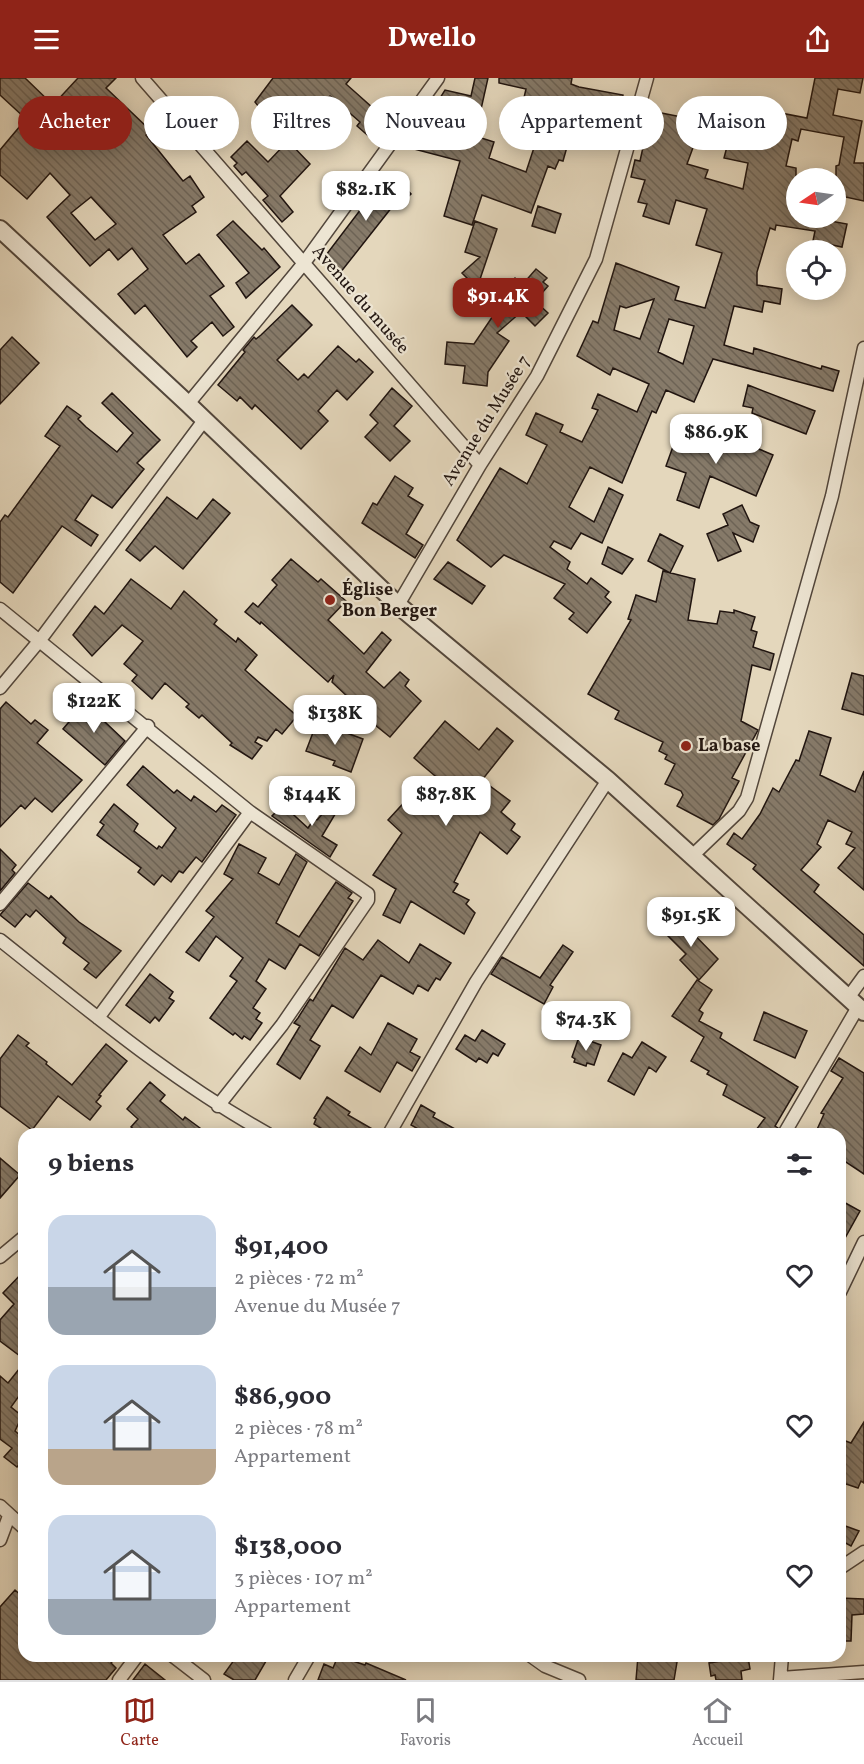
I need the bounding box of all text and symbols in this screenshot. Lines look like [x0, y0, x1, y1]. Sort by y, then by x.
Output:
text: Dwello [388, 20, 476, 58]
icon: menu [30, 23, 63, 56]
icon: share [801, 23, 834, 56]
chip: Acheter [18, 96, 132, 150]
chip: Louer [144, 96, 239, 150]
chip: Filtres [251, 96, 352, 150]
chip: Nouveau [364, 96, 487, 150]
chip: Appartement [499, 96, 664, 150]
chip: Maison [676, 96, 787, 150]
north arrow [786, 168, 846, 228]
map controls [786, 168, 846, 300]
pin: $82.1K [317, 171, 415, 222]
text: $82.1K [336, 176, 396, 204]
street label: Avenue du musée [306, 240, 414, 360]
button: locate [786, 240, 846, 300]
pin: $91.4K [449, 278, 547, 329]
text: $91.4K [467, 283, 529, 311]
street label: Avenue du Musée 7 [437, 351, 537, 491]
pin: $86.9K [667, 414, 765, 465]
text: $86.9K [684, 419, 748, 447]
place label: Église Bon Berger [342, 578, 438, 624]
marker: Église Bon Berger [323, 593, 337, 607]
pin: $122K [52, 683, 136, 734]
text: $122K [67, 688, 121, 716]
pin: $138K [293, 695, 377, 746]
text: $138K [308, 700, 362, 728]
place label: La base [698, 734, 760, 759]
marker: La base [679, 739, 693, 753]
pin: $144K [270, 776, 354, 827]
pin: $87.8K [397, 776, 495, 827]
text: $144K [283, 781, 341, 809]
text: $87.8K [416, 781, 476, 809]
pin: $91.5K [642, 897, 740, 948]
text: $91.5K [661, 902, 721, 930]
pin: $74.3K [537, 1001, 635, 1052]
text: $74.3K [555, 1006, 617, 1034]
text: 9 biens [48, 1146, 134, 1182]
icon: filters [783, 1148, 816, 1181]
text: $91,400 [234, 1229, 328, 1265]
icon: home [96, 1239, 168, 1311]
icon: heart [783, 1259, 816, 1292]
text: 2 pièces · 72 m² [234, 1265, 364, 1293]
text: Avenue du Musée 7 [234, 1293, 401, 1321]
text: $86,900 [234, 1379, 331, 1415]
icon: home [96, 1389, 168, 1461]
icon: heart [783, 1409, 816, 1442]
text: 2 pièces · 78 m² [234, 1415, 363, 1443]
text: Appartement [234, 1443, 351, 1471]
text: $138,000 [234, 1529, 342, 1565]
icon: home [96, 1539, 168, 1611]
icon: heart [783, 1559, 816, 1592]
text: 3 pièces · 107 m² [234, 1565, 373, 1593]
text: Appartement [234, 1593, 351, 1621]
tab: Carte [121, 1694, 159, 1752]
tab: Favoris [400, 1694, 451, 1752]
tab: Accueil [692, 1694, 743, 1752]

